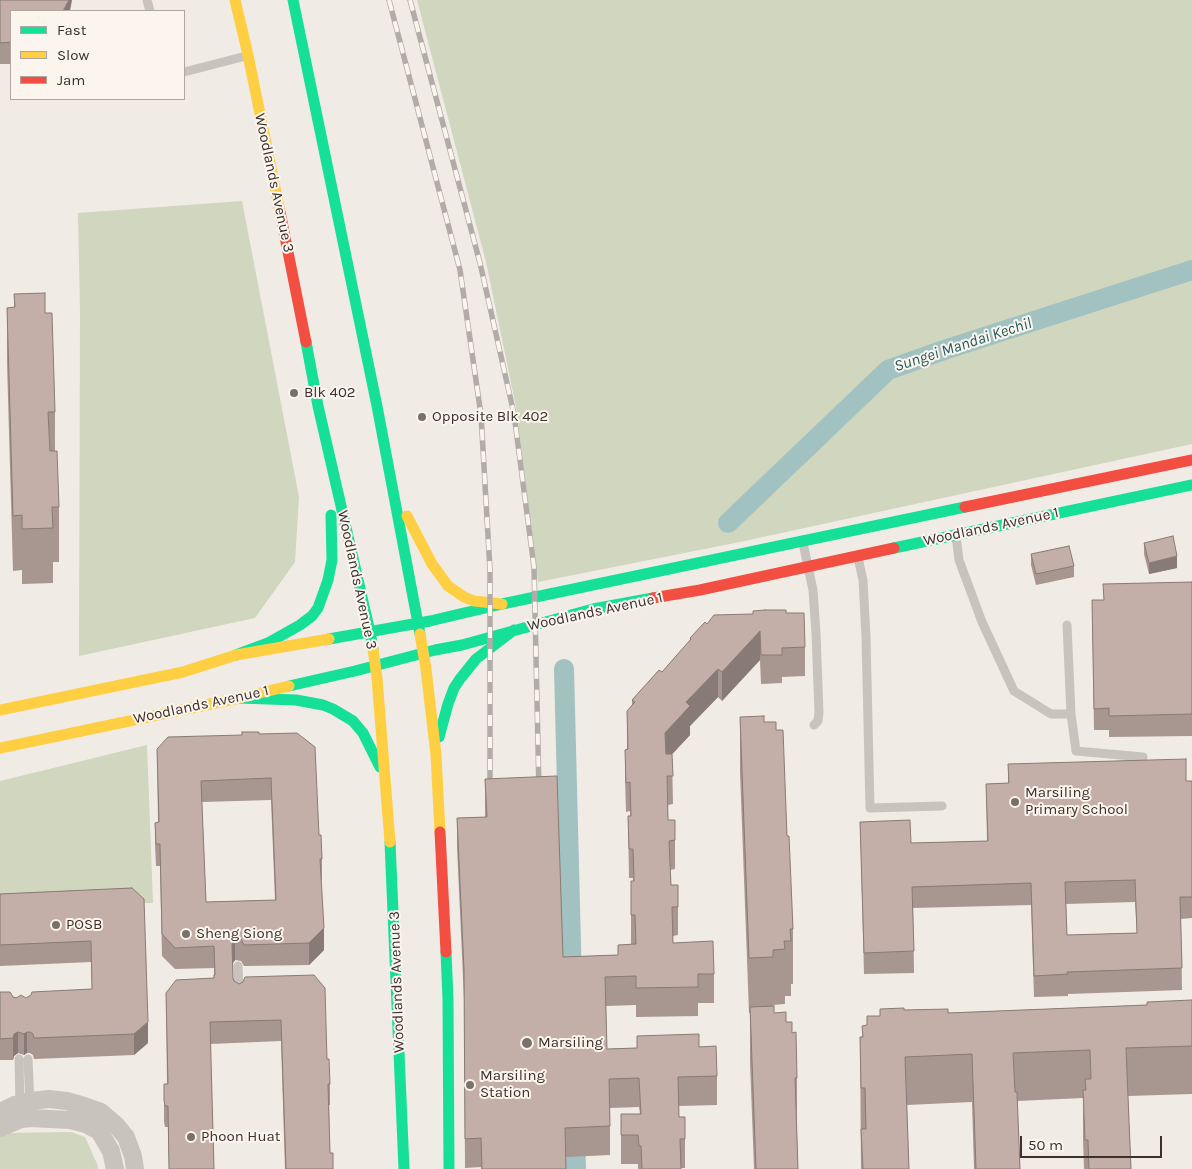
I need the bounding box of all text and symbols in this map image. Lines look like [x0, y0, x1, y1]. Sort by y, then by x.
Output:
legend [10, 10, 185, 100]
text: Fast [57, 21, 86, 39]
text: Slow [57, 46, 89, 64]
text: Jam [57, 71, 85, 89]
street label: Woodlands Avenue 3 [250, 112, 298, 254]
water label: Sungei Mandai Kechil [892, 314, 1034, 376]
place label: Blk 402 [304, 384, 356, 402]
marker: Blk 402 [288, 387, 300, 399]
place label: Opposite Blk 402 [432, 408, 548, 426]
marker: Opposite Blk 402 [416, 411, 428, 423]
street label: Woodlands Avenue 1 [922, 504, 1060, 550]
street label: Woodlands Avenue 3 [333, 509, 381, 651]
street label: Woodlands Avenue 1 [526, 589, 664, 635]
street label: Woodlands Avenue 1 [132, 682, 270, 728]
place label: Marsiling Primary School [1025, 784, 1128, 819]
marker: Marsiling Primary School [1009, 796, 1021, 808]
street label: Woodlands Avenue 3 [386, 911, 408, 1053]
place label: POSB [66, 916, 102, 934]
marker: POSB [50, 919, 62, 931]
place label: Sheng Siong [196, 925, 282, 943]
marker: Sheng Siong [180, 928, 192, 940]
place label: Marsiling [538, 1034, 603, 1052]
marker: Marsiling [520, 1036, 534, 1050]
place label: Marsiling Station [480, 1067, 545, 1102]
marker: Marsiling Station [464, 1079, 476, 1091]
scale bar [1022, 1126, 1164, 1158]
place label: Phoon Huat [201, 1128, 280, 1146]
marker: Phoon Huat [185, 1131, 197, 1143]
text: 50 m [1028, 1136, 1063, 1154]

